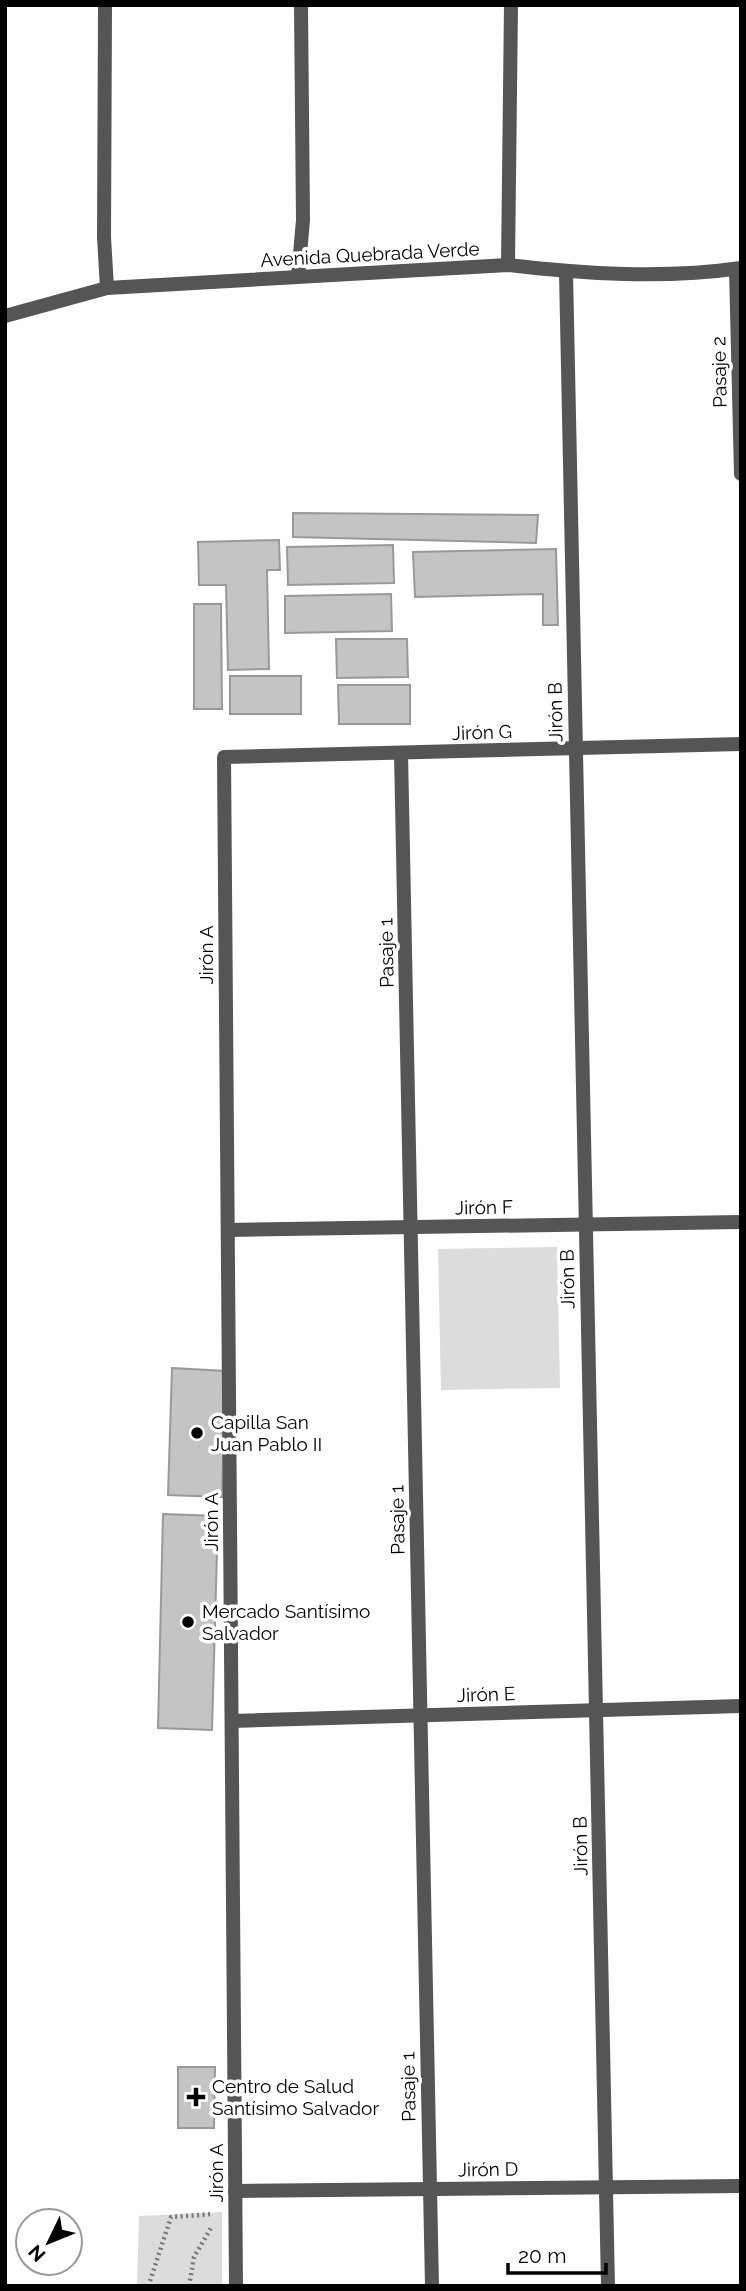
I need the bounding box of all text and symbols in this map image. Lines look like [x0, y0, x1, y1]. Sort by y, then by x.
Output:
street label: Avenida Quebrada Verde [260, 237, 480, 271]
street label: Pasaje 2 [707, 336, 731, 408]
street label: Jirón B [543, 682, 567, 742]
street label: Jirón G [451, 720, 513, 744]
street label: Pasaje 1 [374, 918, 398, 988]
street label: Jirón A [195, 925, 217, 985]
street label: Jirón F [455, 1195, 513, 1219]
street label: Jirón B [555, 1249, 579, 1309]
place label: Capilla San Juan Pablo II [211, 1411, 322, 1455]
marker: Capilla San Juan Pablo II [189, 1425, 205, 1441]
street label: Pasaje 1 [385, 1485, 409, 1555]
street label: Jirón A [200, 1492, 222, 1552]
place label: Mercado Santísimo Salvador [202, 1600, 370, 1644]
marker: Mercado Santísimo Salvador [180, 1614, 196, 1630]
street label: Jirón E [456, 1682, 516, 1706]
street label: Jirón B [568, 1816, 592, 1876]
street label: Pasaje 1 [396, 2052, 420, 2122]
place label: Centro de Salud Santísimo Salvador [212, 2075, 379, 2119]
marker: Centro de Salud Santísimo Salvador [186, 2087, 206, 2107]
street label: Jirón A [205, 2143, 227, 2203]
street label: Jirón D [458, 2157, 518, 2181]
north arrow [14, 2207, 84, 2277]
scale bar [508, 2232, 606, 2276]
text: N [24, 2241, 50, 2266]
text: 20 m [518, 2243, 566, 2268]

